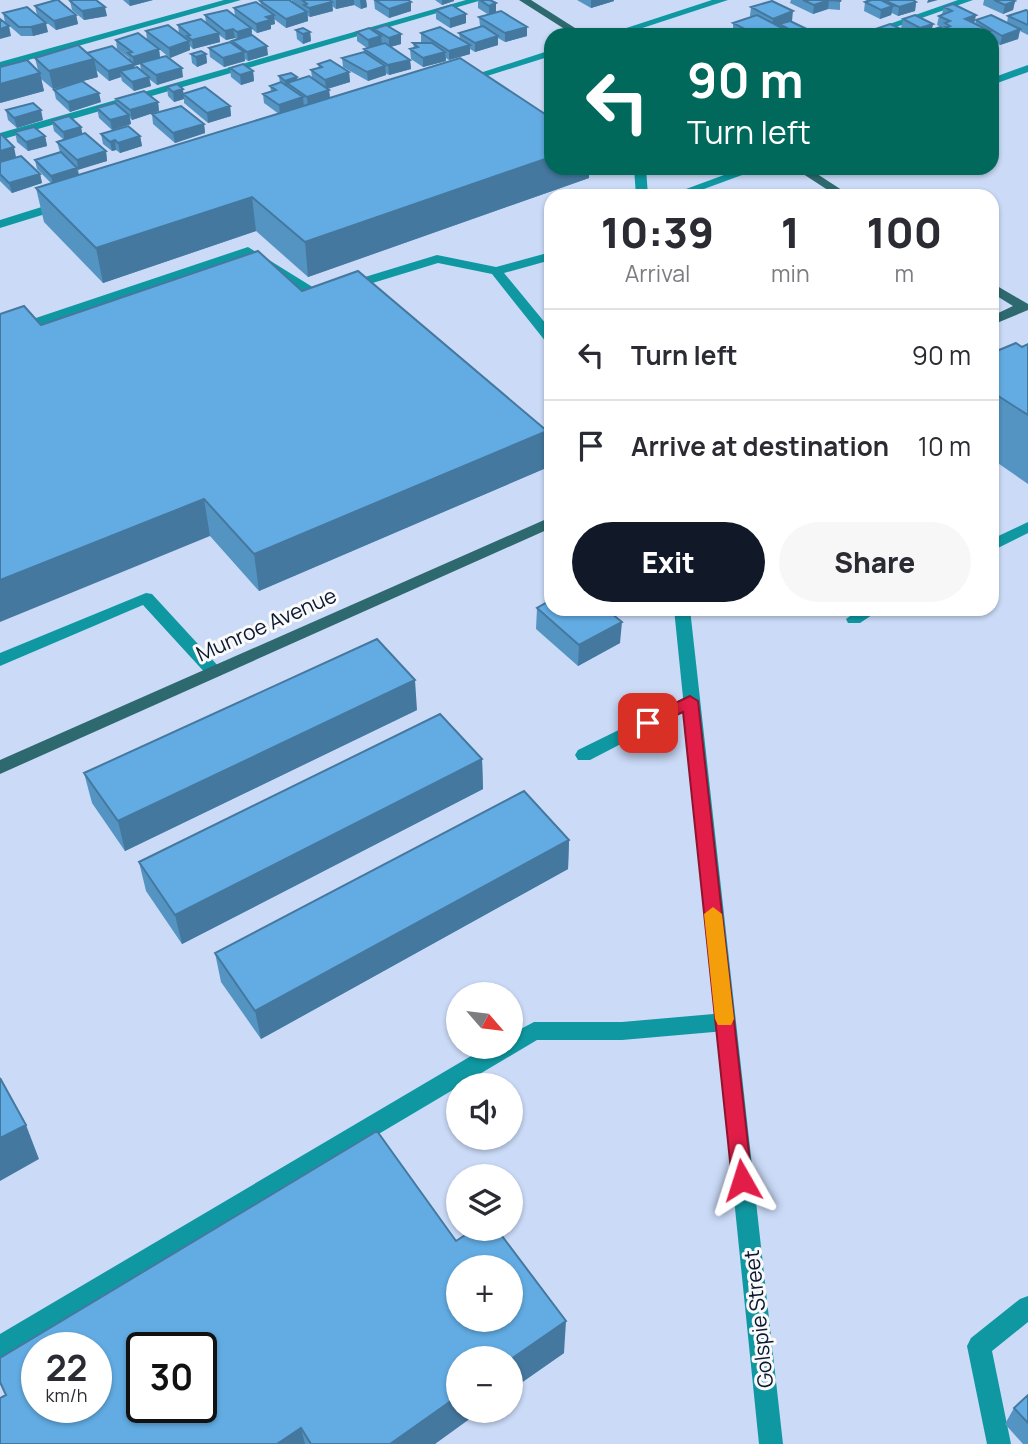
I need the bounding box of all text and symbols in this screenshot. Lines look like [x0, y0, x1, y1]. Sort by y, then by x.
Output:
text: 90 m [687, 46, 804, 113]
icon: left [572, 56, 663, 147]
text: Turn left [687, 110, 811, 154]
text: 10:39 [601, 203, 714, 261]
text: 1 [781, 203, 800, 261]
text: 100 [866, 203, 942, 261]
text: Arrival [625, 257, 690, 289]
text: min [771, 257, 810, 289]
text: m [895, 257, 914, 289]
icon: left [572, 336, 610, 374]
text: Turn left [631, 337, 738, 373]
text: 90 m [912, 337, 971, 373]
icon: arrive [572, 427, 610, 465]
text: Arrive at destination [631, 428, 889, 464]
text: 10 m [918, 428, 971, 464]
button: Exit [572, 522, 765, 602]
button: Share [779, 522, 971, 602]
street label: Munroe Avenue [191, 581, 341, 667]
pin [618, 693, 678, 753]
icon: arrive [629, 704, 667, 742]
north arrow [446, 982, 523, 1059]
map controls [446, 982, 523, 1423]
button: sound [446, 1073, 523, 1150]
position arrow [705, 1143, 779, 1217]
button: layers [446, 1164, 523, 1241]
street label: Golspie Street [737, 1249, 779, 1389]
button: + [446, 1255, 523, 1332]
speed limit sign: 30 [126, 1332, 217, 1423]
text: 22 [46, 1344, 87, 1392]
button: − [446, 1346, 523, 1423]
text: km/h [46, 1383, 87, 1407]

